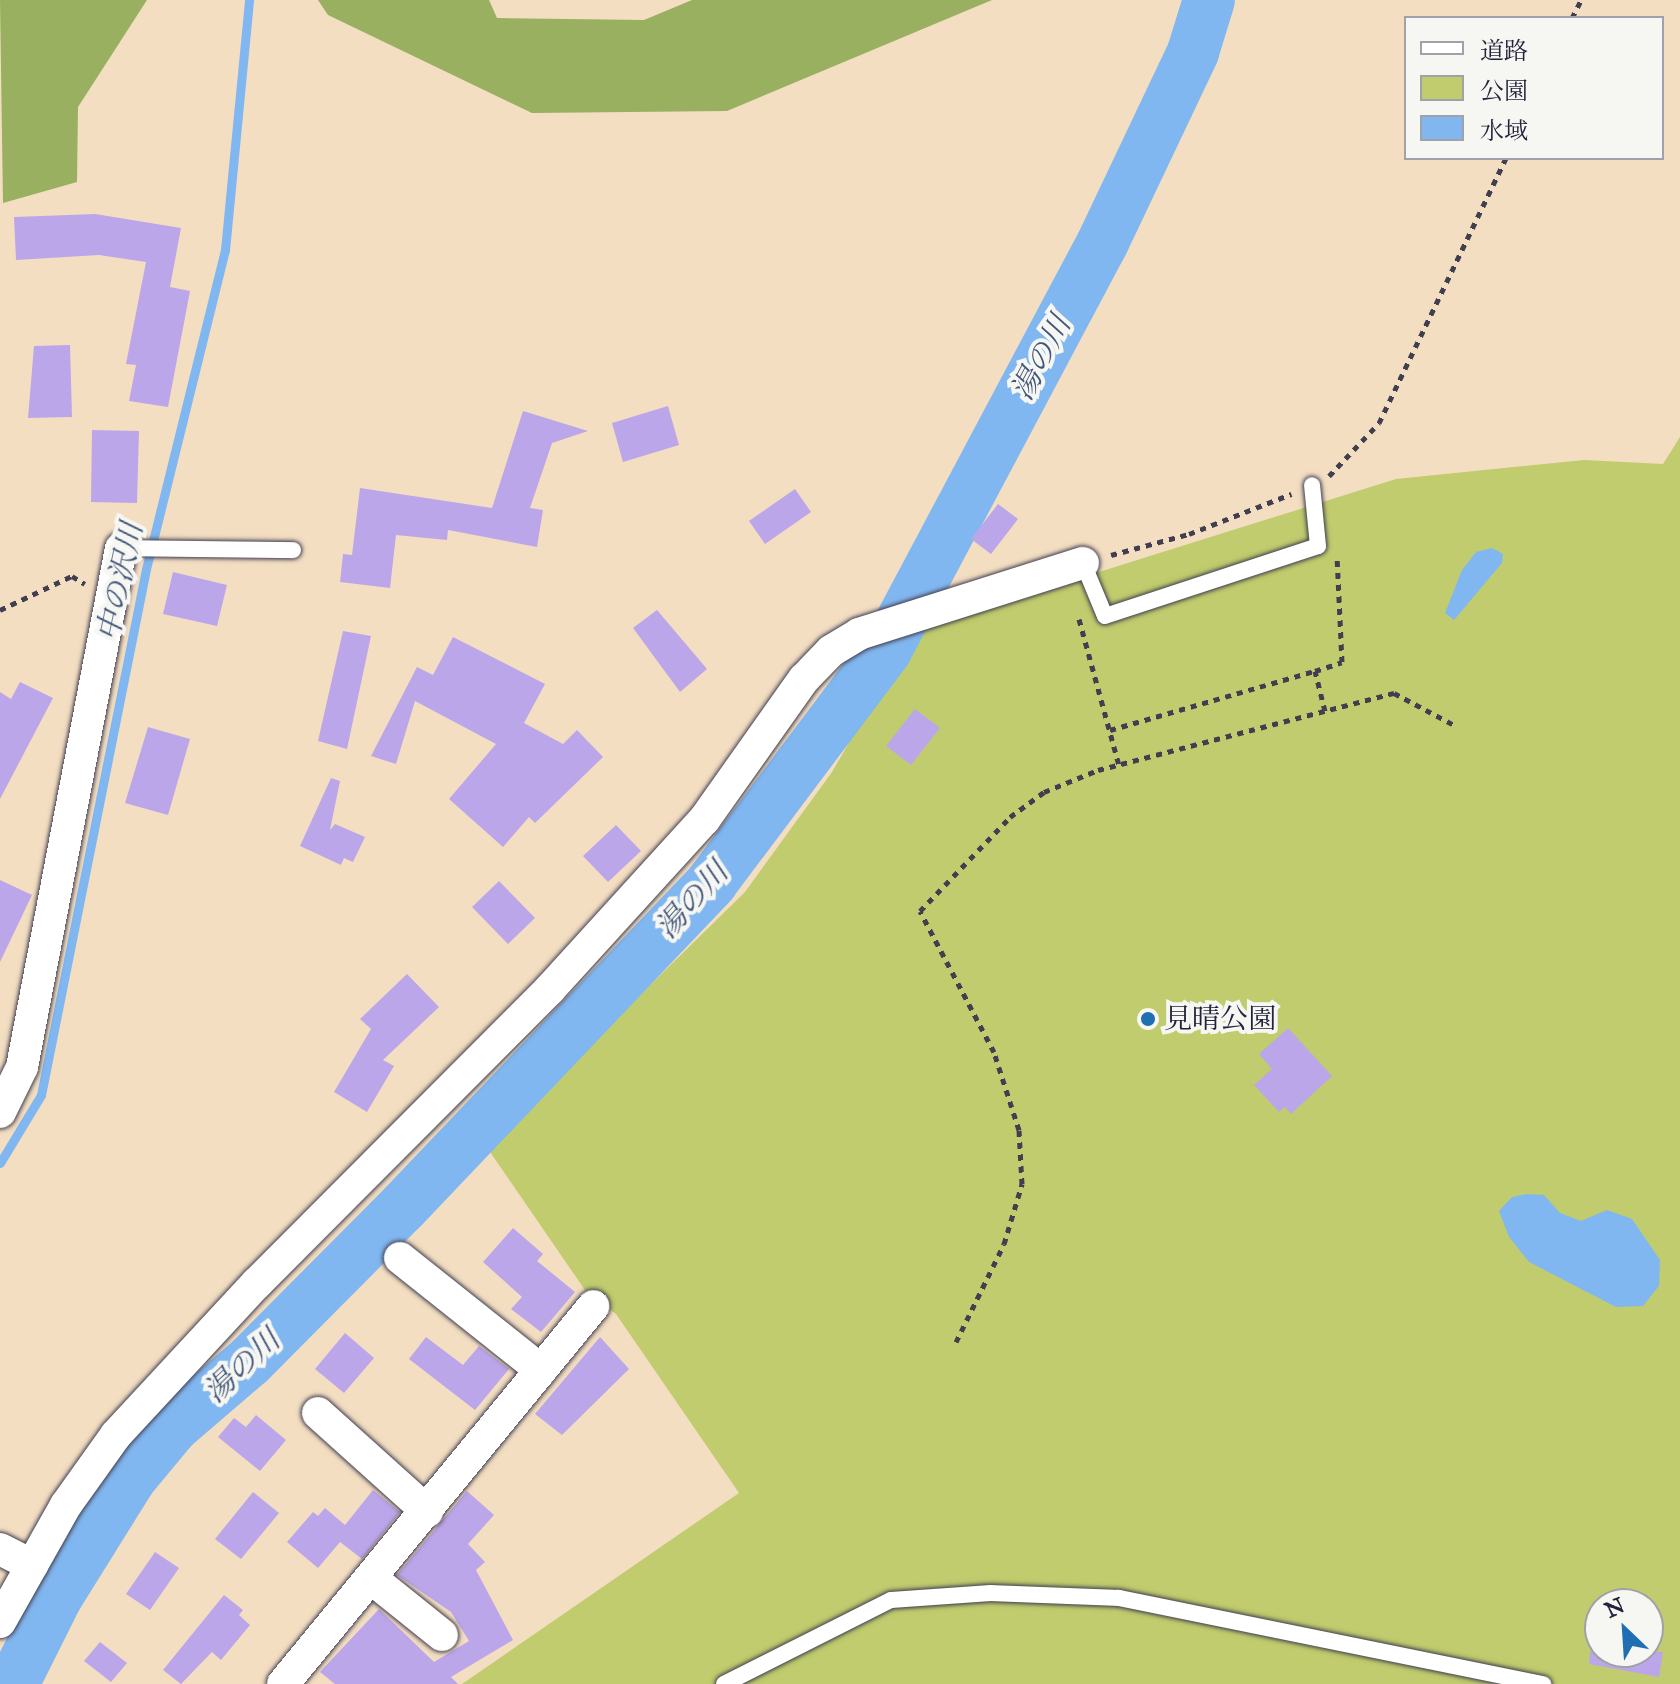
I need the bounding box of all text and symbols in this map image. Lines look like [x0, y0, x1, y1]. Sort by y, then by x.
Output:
legend [1404, 16, 1664, 160]
text: 道路 [1480, 36, 1528, 66]
text: 公園 [1480, 76, 1528, 106]
text: 水域 [1480, 116, 1528, 146]
water label: 湯の川 [1004, 310, 1078, 406]
water label: 中の沢川 [90, 520, 150, 644]
water label: 湯の川 [649, 855, 735, 945]
place label: 見晴公園 [1164, 1002, 1276, 1036]
marker: 見晴公園 [1139, 1010, 1157, 1028]
water label: 湯の川 [197, 1322, 287, 1410]
north arrow [1584, 1588, 1664, 1668]
text: N [1600, 1591, 1629, 1624]

